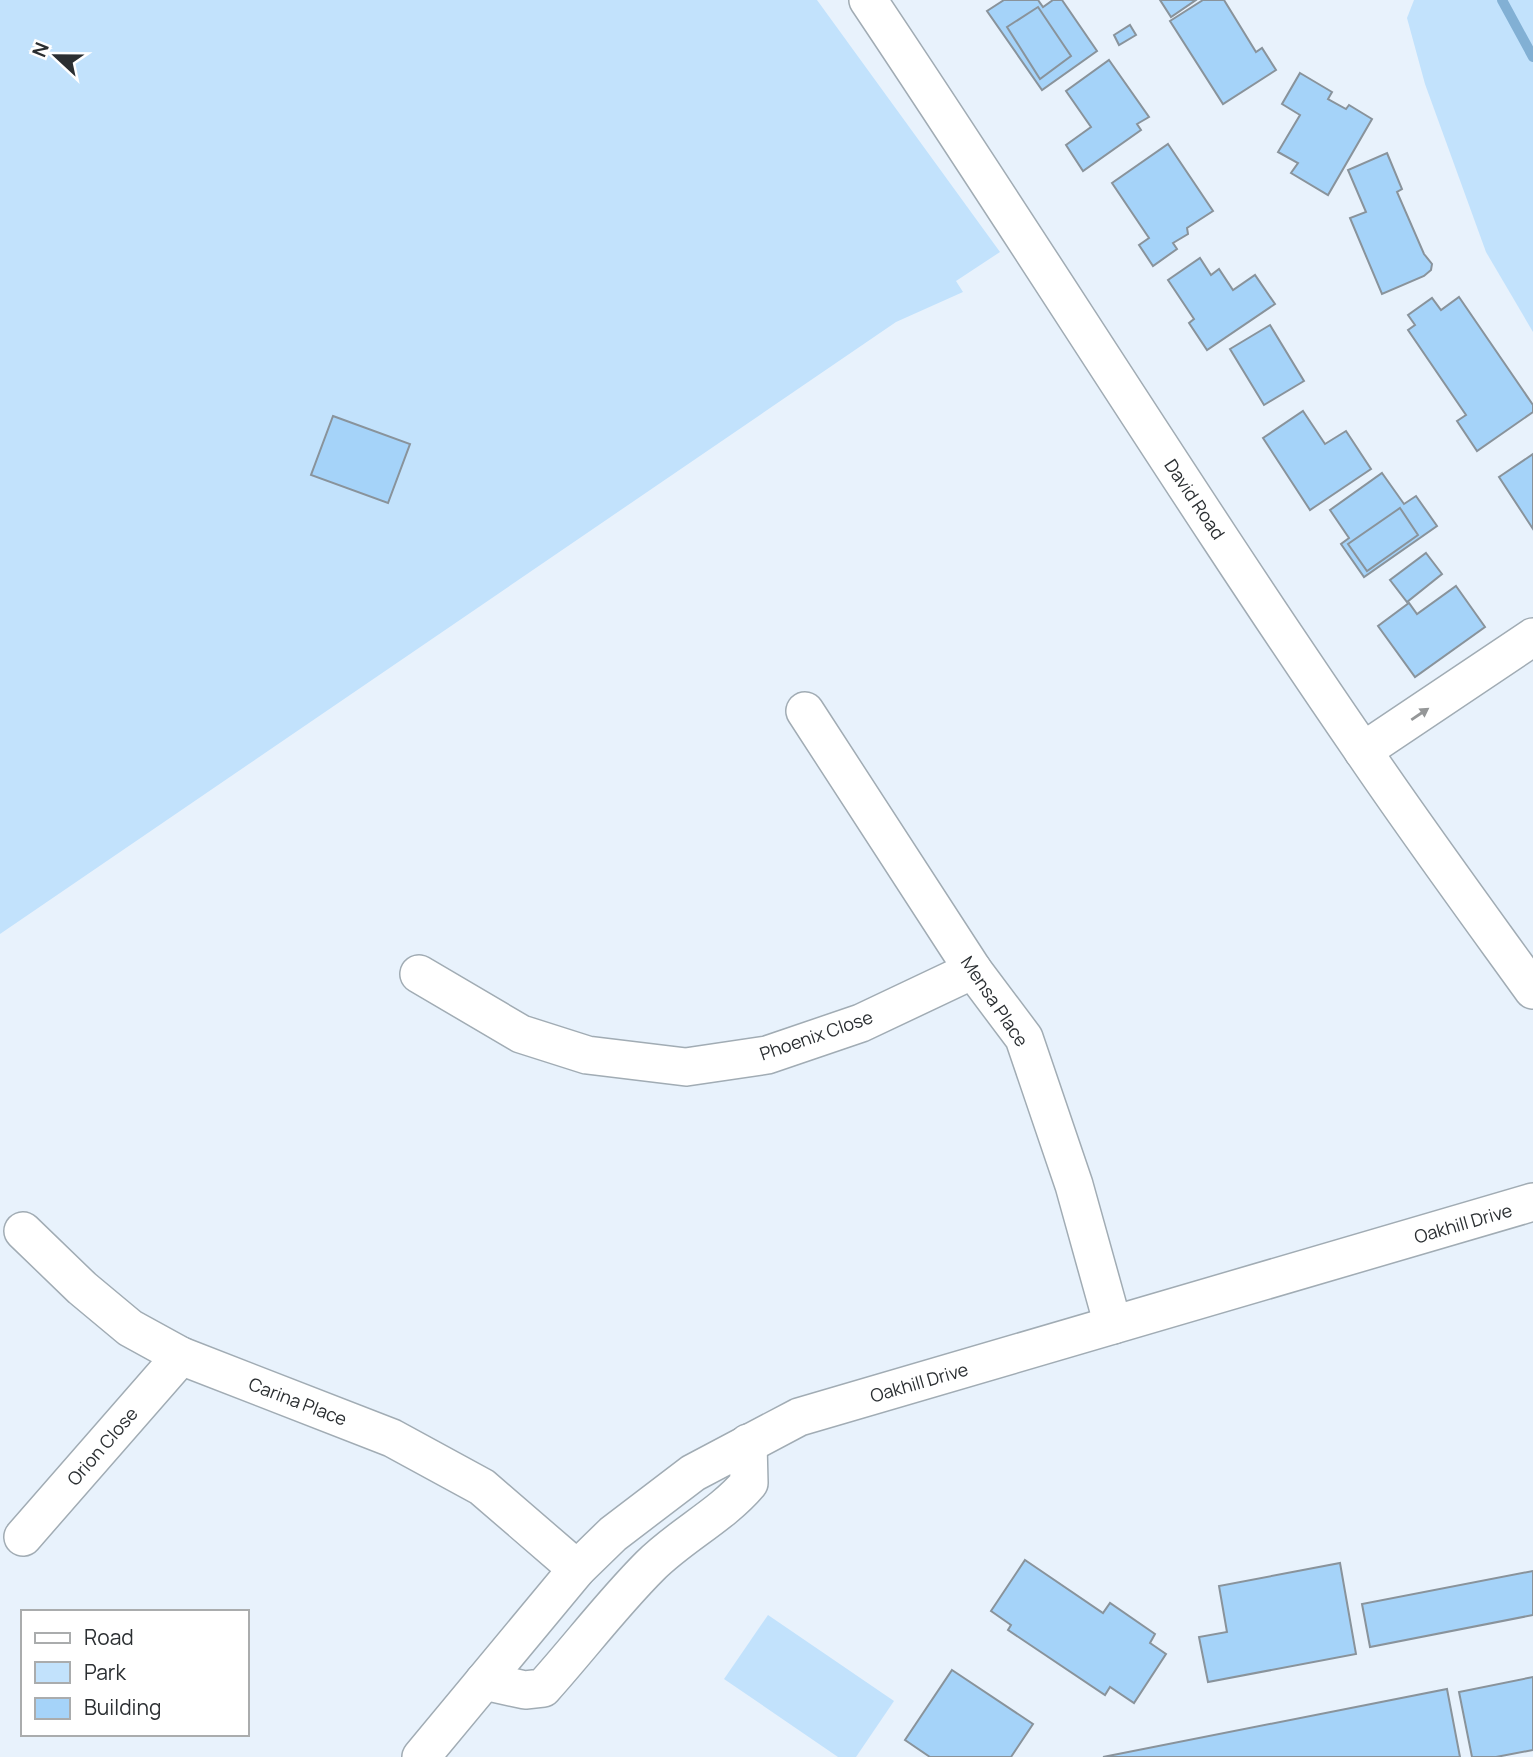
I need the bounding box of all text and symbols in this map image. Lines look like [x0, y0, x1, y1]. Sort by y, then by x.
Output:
north arrow [21, 21, 91, 91]
text: N [26, 38, 55, 61]
street label: David Road [1159, 454, 1231, 544]
one-way arrow [1410, 707, 1429, 720]
street label: Mensa Place [956, 951, 1034, 1051]
street label: Phoenix Close [756, 1004, 876, 1066]
street label: Oakhill Drive [1411, 1198, 1515, 1248]
street label: Oakhill Drive [867, 1357, 971, 1407]
street label: Carina Place [246, 1371, 350, 1431]
street label: Orion Close [61, 1402, 143, 1490]
legend [21, 1610, 248, 1736]
text: Road [84, 1623, 134, 1651]
text: Park [84, 1658, 126, 1686]
text: Building [84, 1693, 161, 1721]

